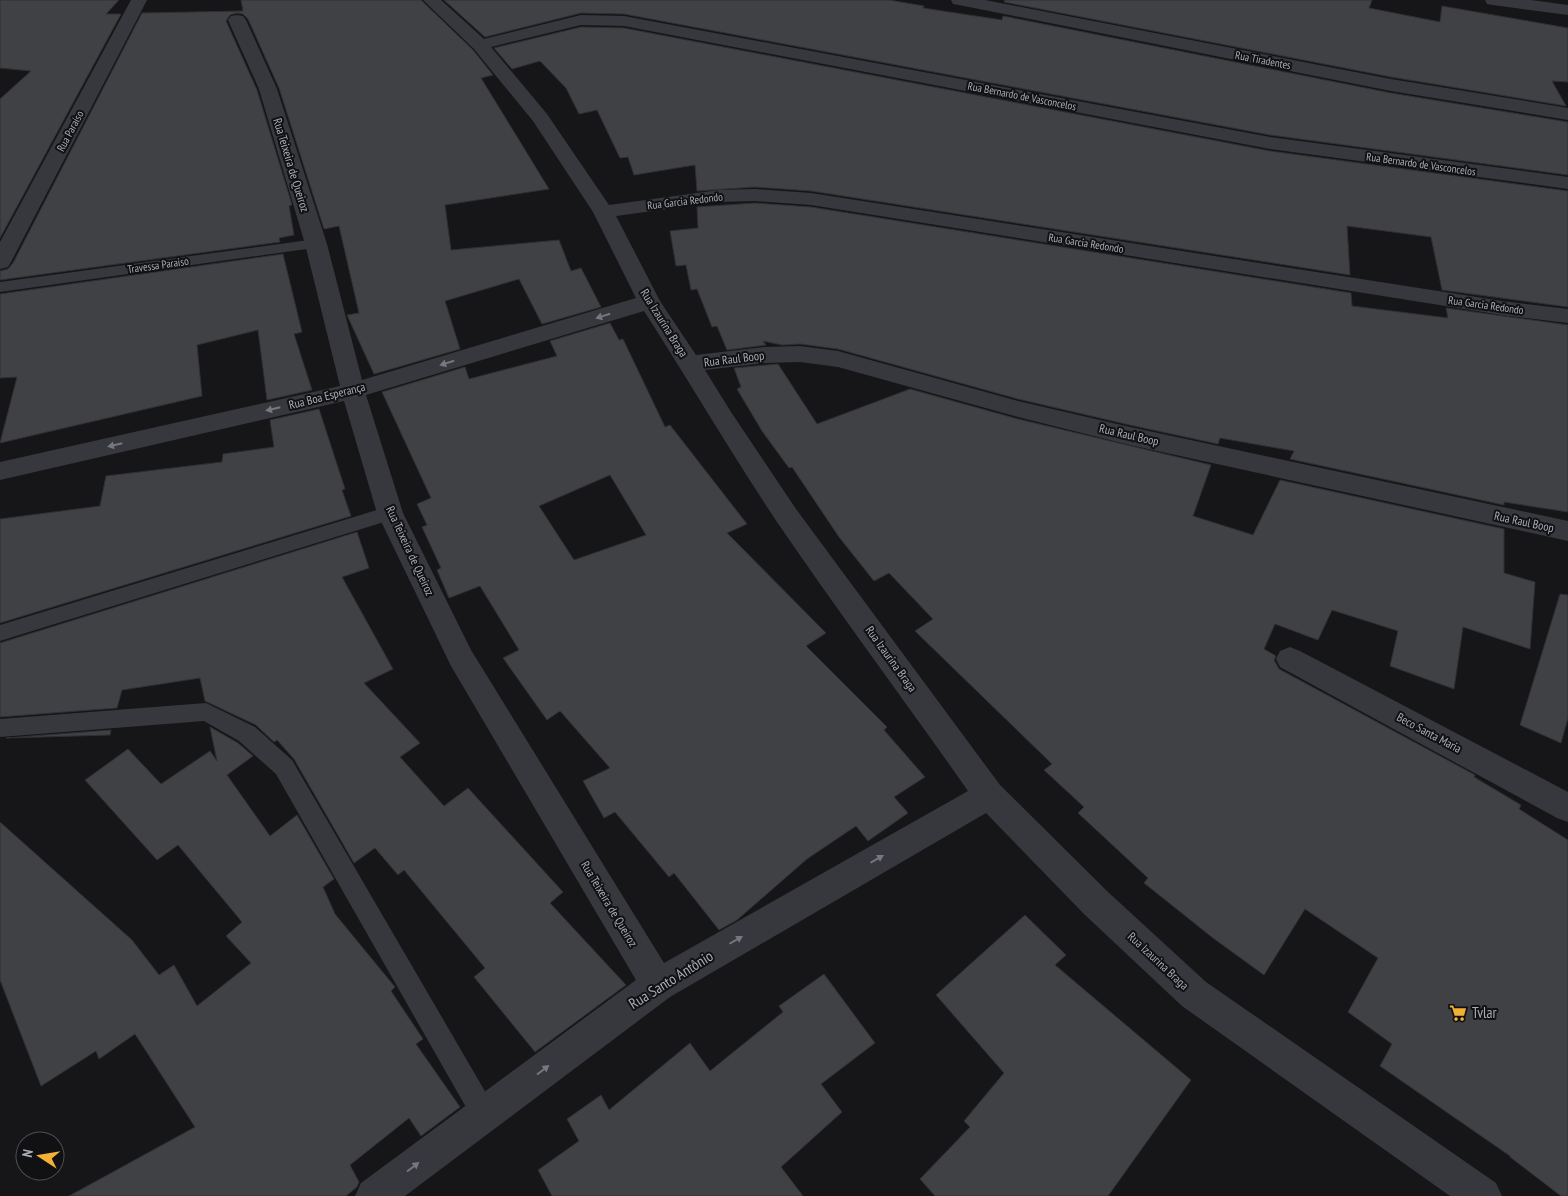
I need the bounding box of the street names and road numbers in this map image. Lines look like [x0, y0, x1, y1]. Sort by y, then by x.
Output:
street label: Rua Tiradentes [1234, 48, 1292, 72]
street label: Rua Bernardo de Vasconcelos [966, 79, 1078, 113]
street label: Rua Paraíso [53, 108, 87, 154]
street label: Rua Teixeira de Queiroz [270, 116, 313, 214]
street label: Rua Bernardo de Vasconcelos [1365, 149, 1477, 179]
street label: Rua Garcia Redondo [646, 189, 724, 213]
street label: Rua Garcia Redondo [1047, 230, 1125, 256]
street label: Travessa Paraiso [126, 254, 190, 276]
street label: Rua Izaurina Braga [637, 286, 691, 360]
street label: Rua Garcia Redondo [1447, 293, 1525, 317]
street label: Rua Raul Boop [703, 347, 765, 370]
street label: Rua Boa Esperança [287, 379, 367, 412]
street label: Rua Raul Boop [1098, 420, 1160, 449]
street label: Rua Teixeira de Queiroz [383, 504, 438, 598]
street label: Rua Raul Boop [1493, 508, 1555, 535]
street label: Rua Izaurina Braga [863, 623, 920, 695]
street label: Beco Santa Maria [1394, 709, 1464, 756]
street label: Rua Teixeira de Queiroz [578, 858, 641, 949]
street label: Rua Izaurina Braga [1125, 929, 1192, 993]
street label: Rua Santo Antônio [625, 946, 716, 1013]

